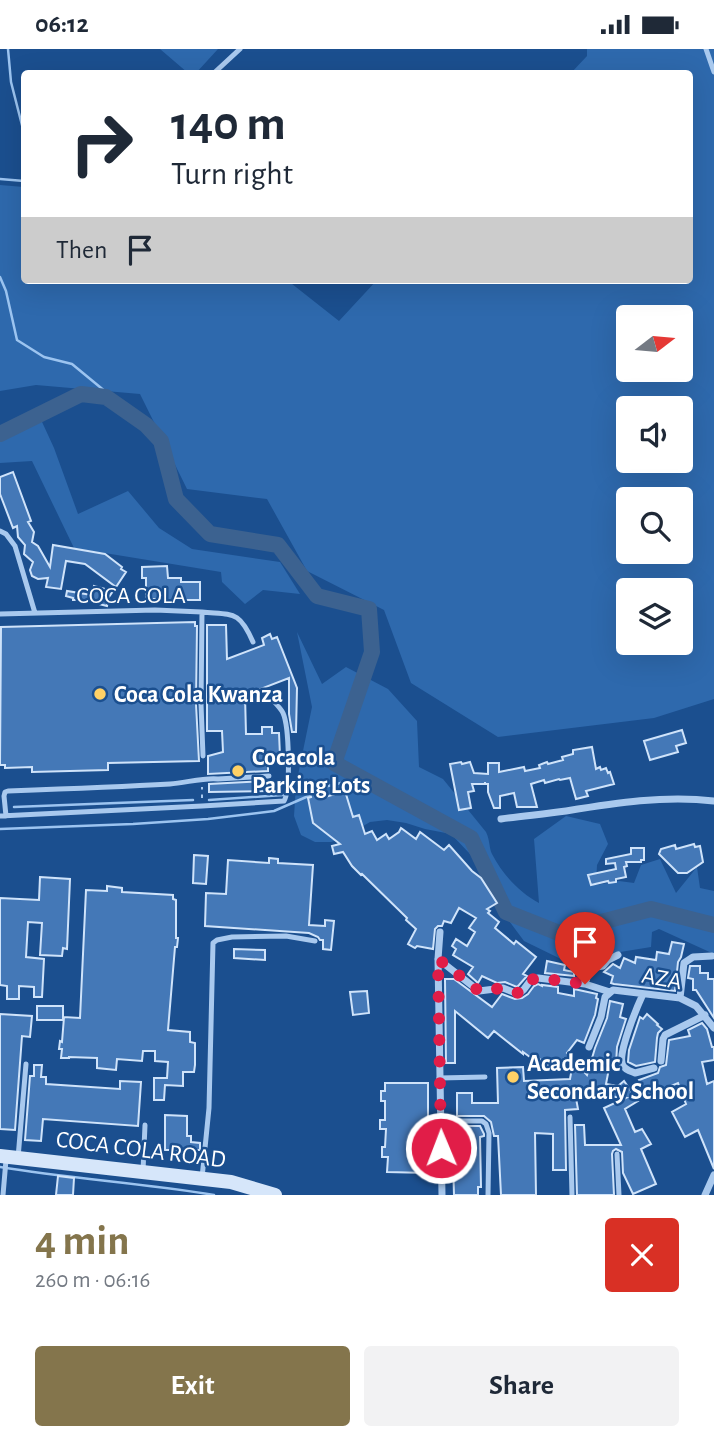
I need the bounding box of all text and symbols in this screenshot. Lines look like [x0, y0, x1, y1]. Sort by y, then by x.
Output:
text: 06:12 [35, 11, 89, 37]
icon: right [56, 98, 147, 189]
text: 140 m [171, 100, 286, 149]
text: Turn right [171, 158, 293, 190]
icon: arrive [121, 231, 159, 269]
text: Then [56, 237, 107, 263]
north arrow [616, 305, 693, 381]
map controls [616, 305, 693, 655]
button: sound [616, 396, 693, 473]
button: search [616, 487, 693, 564]
button: layers [616, 578, 693, 655]
street label: COCA COLA [76, 584, 186, 608]
place label: Coca Cola Kwanza [114, 683, 283, 707]
marker: Coca Cola Kwanza [92, 686, 108, 702]
place label: Cocacola Parking Lots [252, 746, 370, 798]
marker: Cocacola Parking Lots [230, 763, 246, 779]
pin [555, 912, 615, 984]
icon: arrive [566, 923, 604, 961]
street label: AZA [640, 964, 684, 994]
place label: Academic Secondary School [527, 1052, 694, 1104]
marker: Academic Secondary School [505, 1069, 521, 1085]
position arrow [404, 1111, 478, 1185]
street label: COCA COLA ROAD [55, 1128, 227, 1172]
button: close [605, 1218, 679, 1292]
text: 4 min [35, 1220, 130, 1262]
text: 260 m · 06:16 [35, 1269, 150, 1292]
button: Exit [35, 1346, 350, 1426]
button: Share [364, 1346, 679, 1426]

